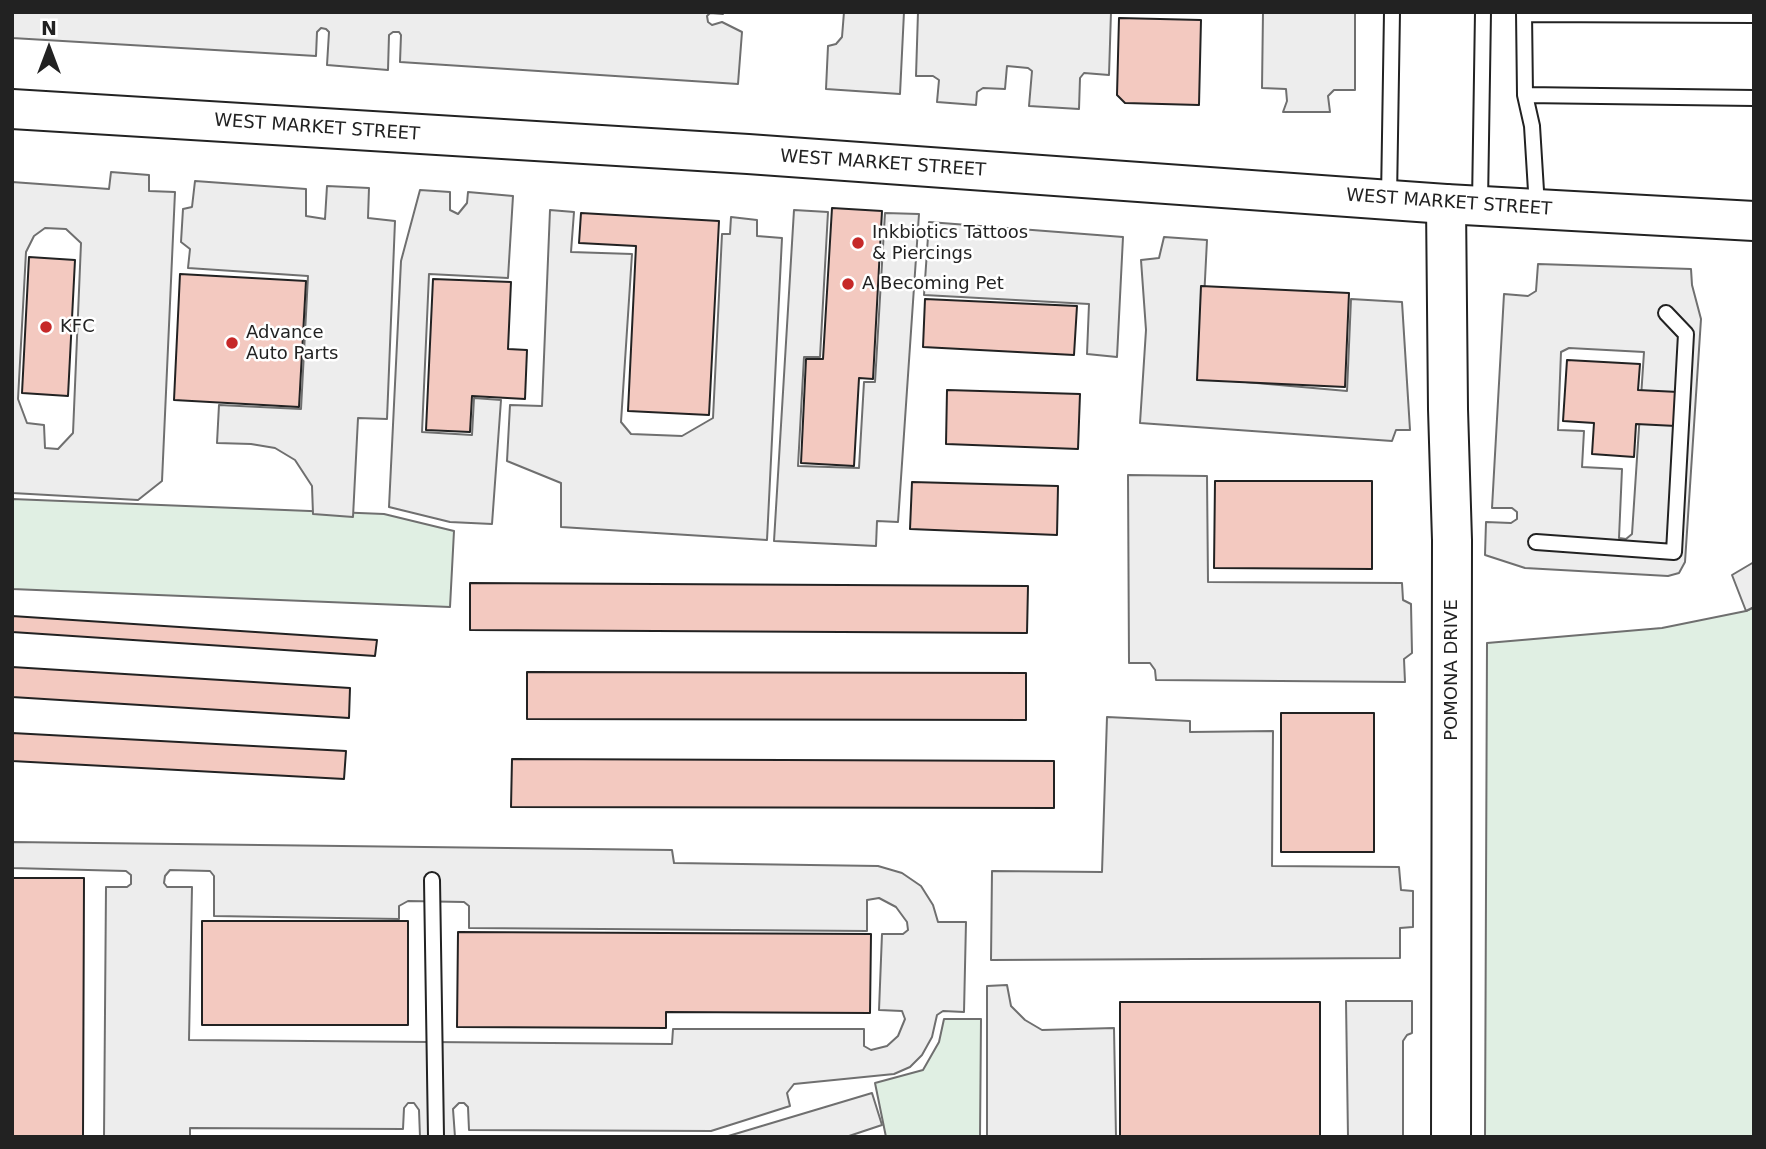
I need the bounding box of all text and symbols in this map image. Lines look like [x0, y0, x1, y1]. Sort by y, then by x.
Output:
north arrow [14, 14, 84, 84]
text: N [41, 17, 57, 39]
street label: WEST MARKET STREET [213, 110, 421, 146]
street label: WEST MARKET STREET [779, 146, 987, 182]
street label: WEST MARKET STREET [1345, 185, 1553, 221]
place label: Inkbiotics Tattoos & Piercings [872, 222, 1028, 264]
marker: Inkbiotics Tattoos & Piercings [850, 235, 866, 251]
place label: A Becoming Pet [862, 273, 1004, 295]
marker: A Becoming Pet [840, 276, 856, 292]
place label: KFC [60, 316, 95, 338]
marker: KFC [38, 319, 54, 335]
place label: Advance Auto Parts [246, 322, 338, 364]
marker: Advance Auto Parts [224, 335, 240, 351]
street label: POMONA DRIVE [1441, 599, 1463, 741]

